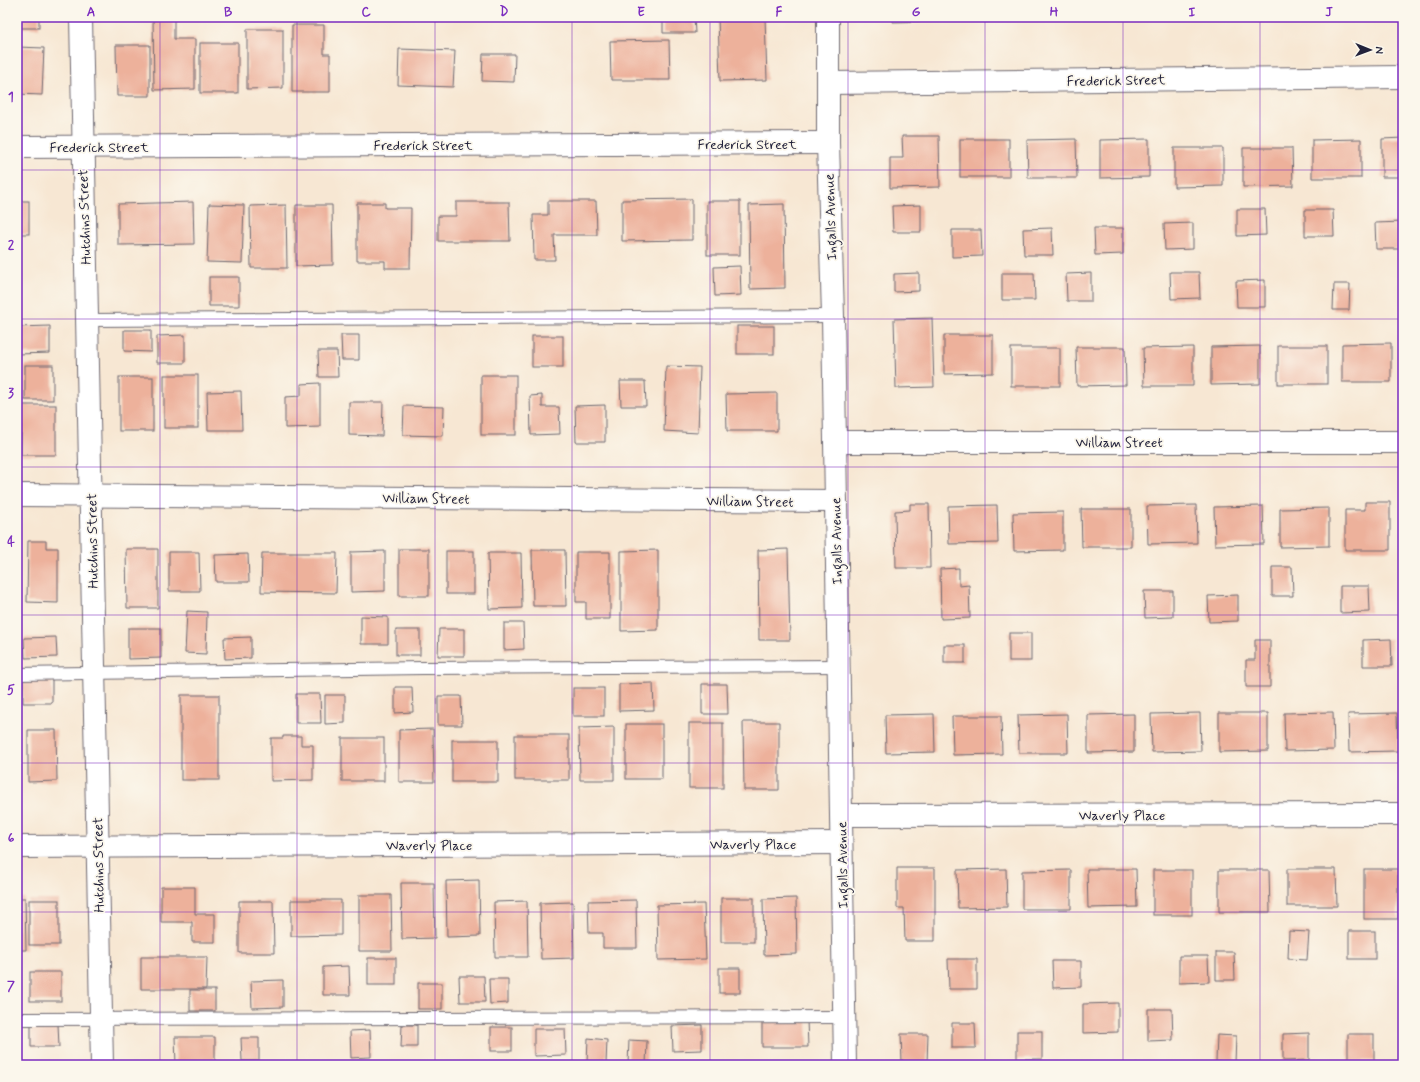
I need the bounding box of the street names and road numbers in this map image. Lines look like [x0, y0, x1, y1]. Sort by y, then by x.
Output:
street label: Frederick Street [1066, 71, 1166, 91]
street label: Frederick Street [698, 136, 797, 154]
street label: Frederick Street [374, 137, 473, 155]
street label: Frederick Street [50, 139, 149, 157]
street label: Hutchins Street [74, 169, 96, 265]
street label: Ingalls Avenue [820, 173, 844, 261]
street label: William Street [1075, 434, 1163, 452]
street label: William Street [382, 489, 470, 509]
street label: William Street [706, 492, 794, 512]
street label: Hutchins Street [83, 493, 103, 589]
street label: Ingalls Avenue [827, 497, 849, 585]
street label: Waverly Place [1079, 807, 1165, 825]
street label: Hutchins Street [89, 817, 109, 913]
street label: Ingalls Avenue [833, 821, 855, 909]
street label: Waverly Place [710, 836, 796, 854]
street label: Waverly Place [386, 837, 472, 855]

